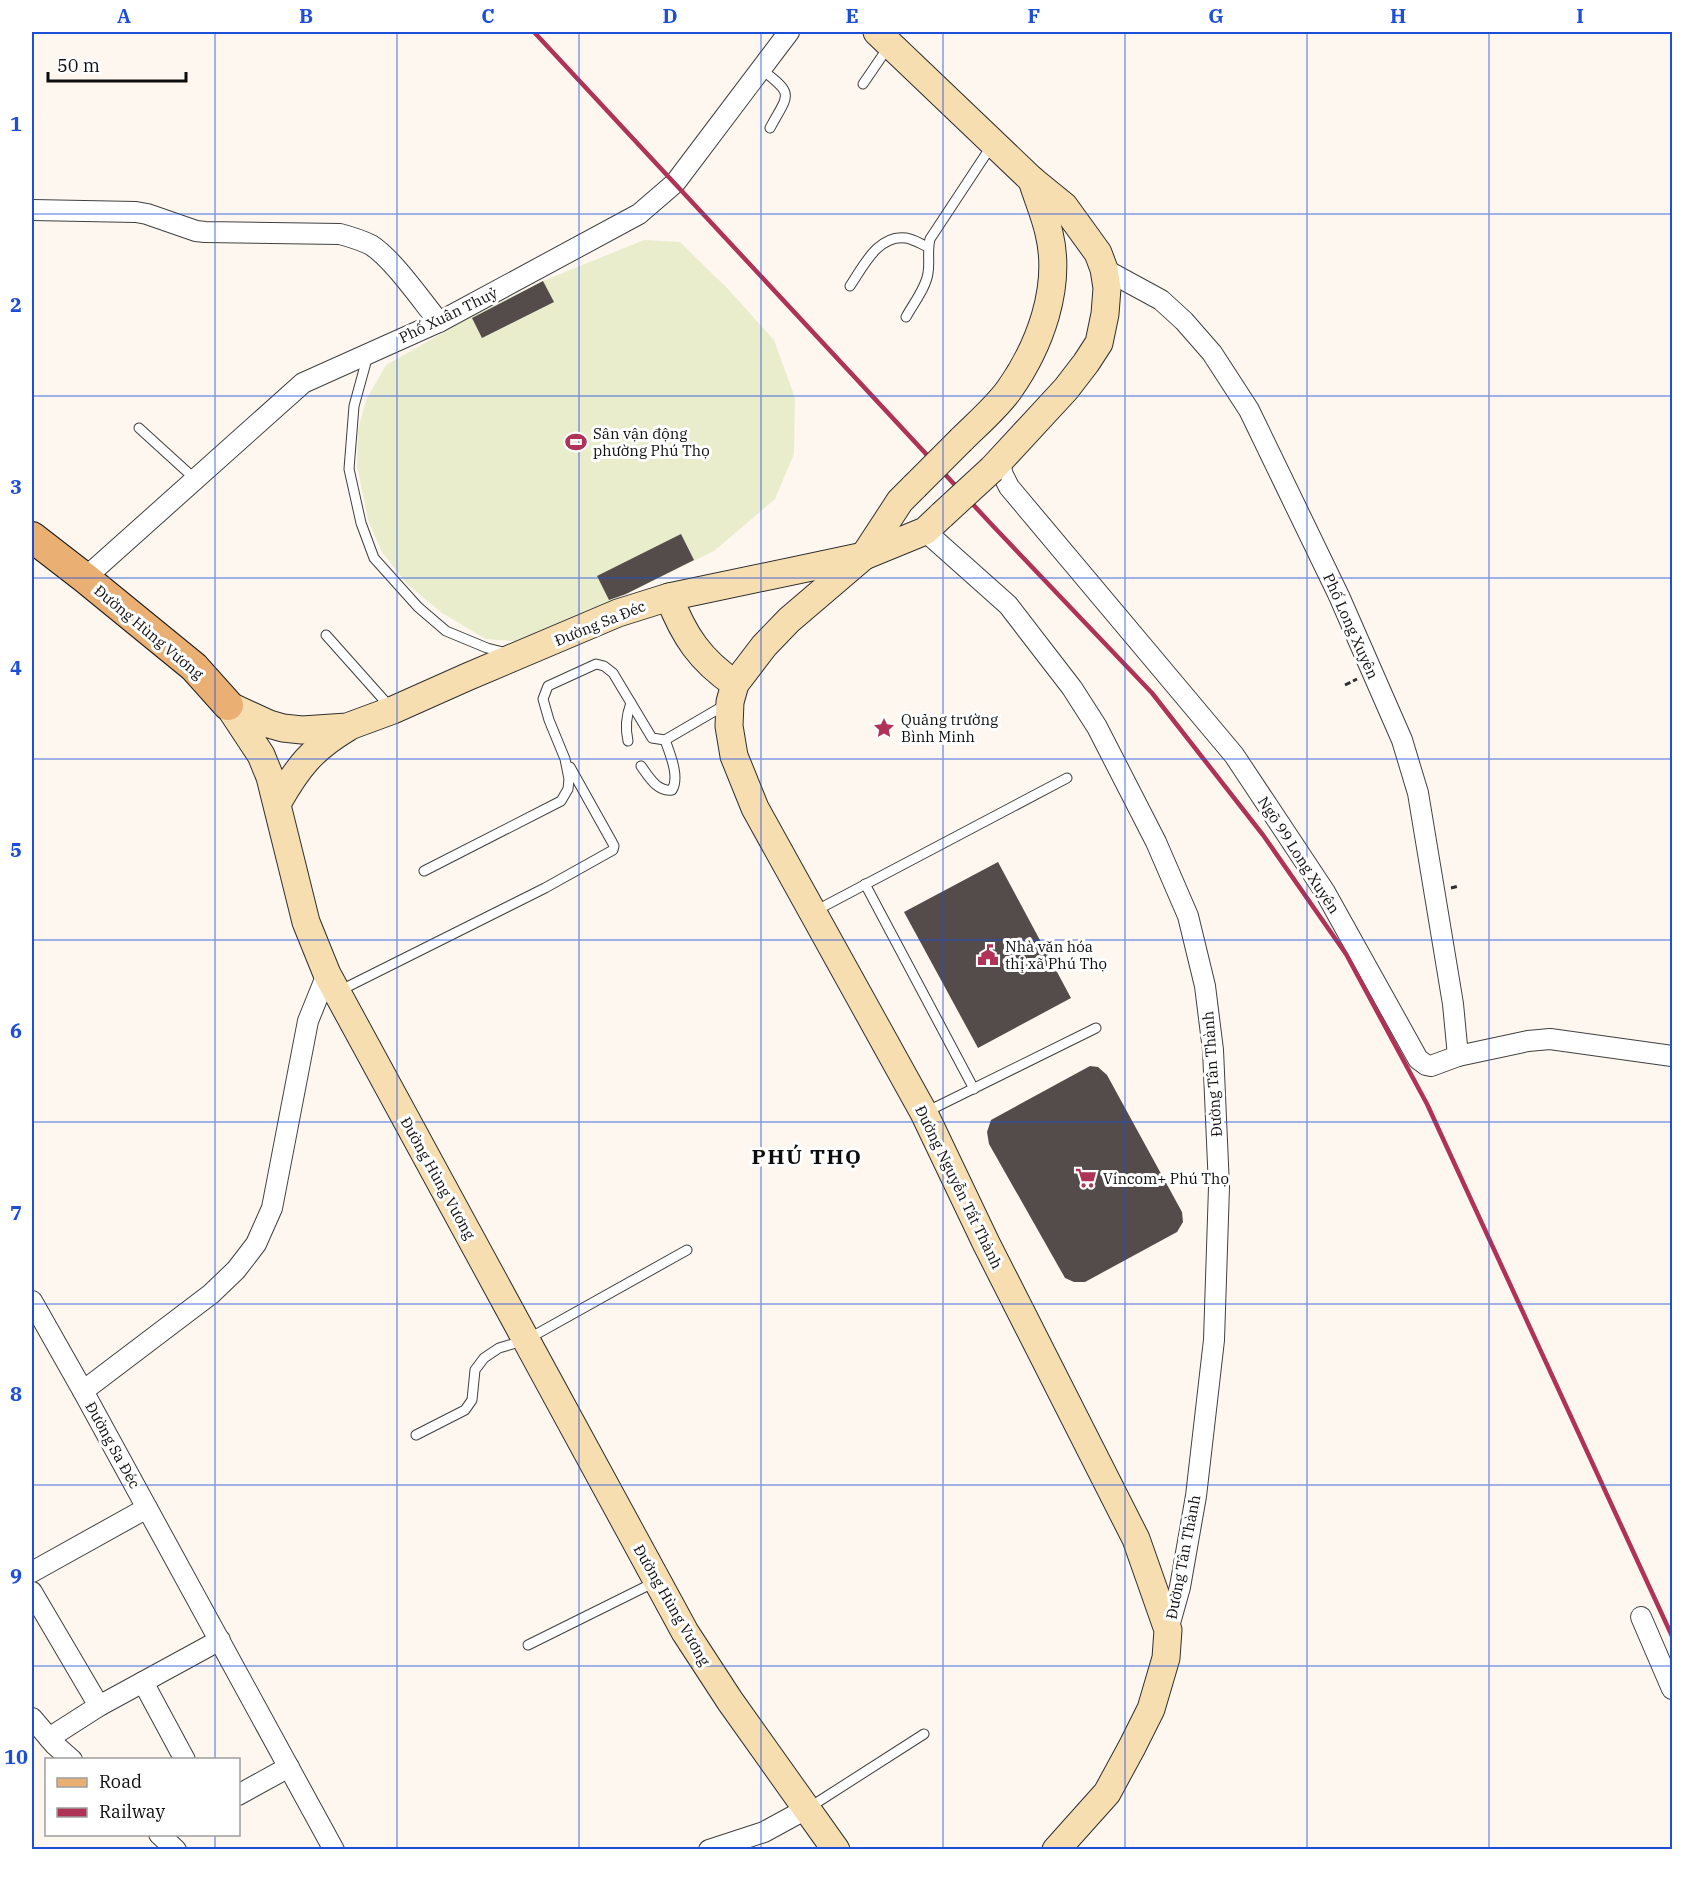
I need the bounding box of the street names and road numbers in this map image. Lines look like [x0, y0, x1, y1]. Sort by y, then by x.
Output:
street label: Phố Xuân Thuỷ [396, 283, 500, 347]
street label: Phố Long Xuyên [1319, 570, 1383, 682]
street label: Đường Hùng Vương [90, 581, 208, 683]
street label: Đường Sa Đéc [552, 596, 648, 650]
street label: Ngõ 99 Long Xuyên [1254, 793, 1344, 918]
street label: Đường Tân Thành [1198, 1010, 1226, 1138]
street label: Đường Nguyễn Tất Thành [911, 1102, 1007, 1272]
street label: Đường Hùng Vương [396, 1113, 480, 1243]
street label: Đường Sa Đéc [81, 1398, 145, 1492]
street label: Đường Tân Thành [1162, 1493, 1204, 1621]
street label: Đường Hùng Vương [630, 1541, 714, 1669]

